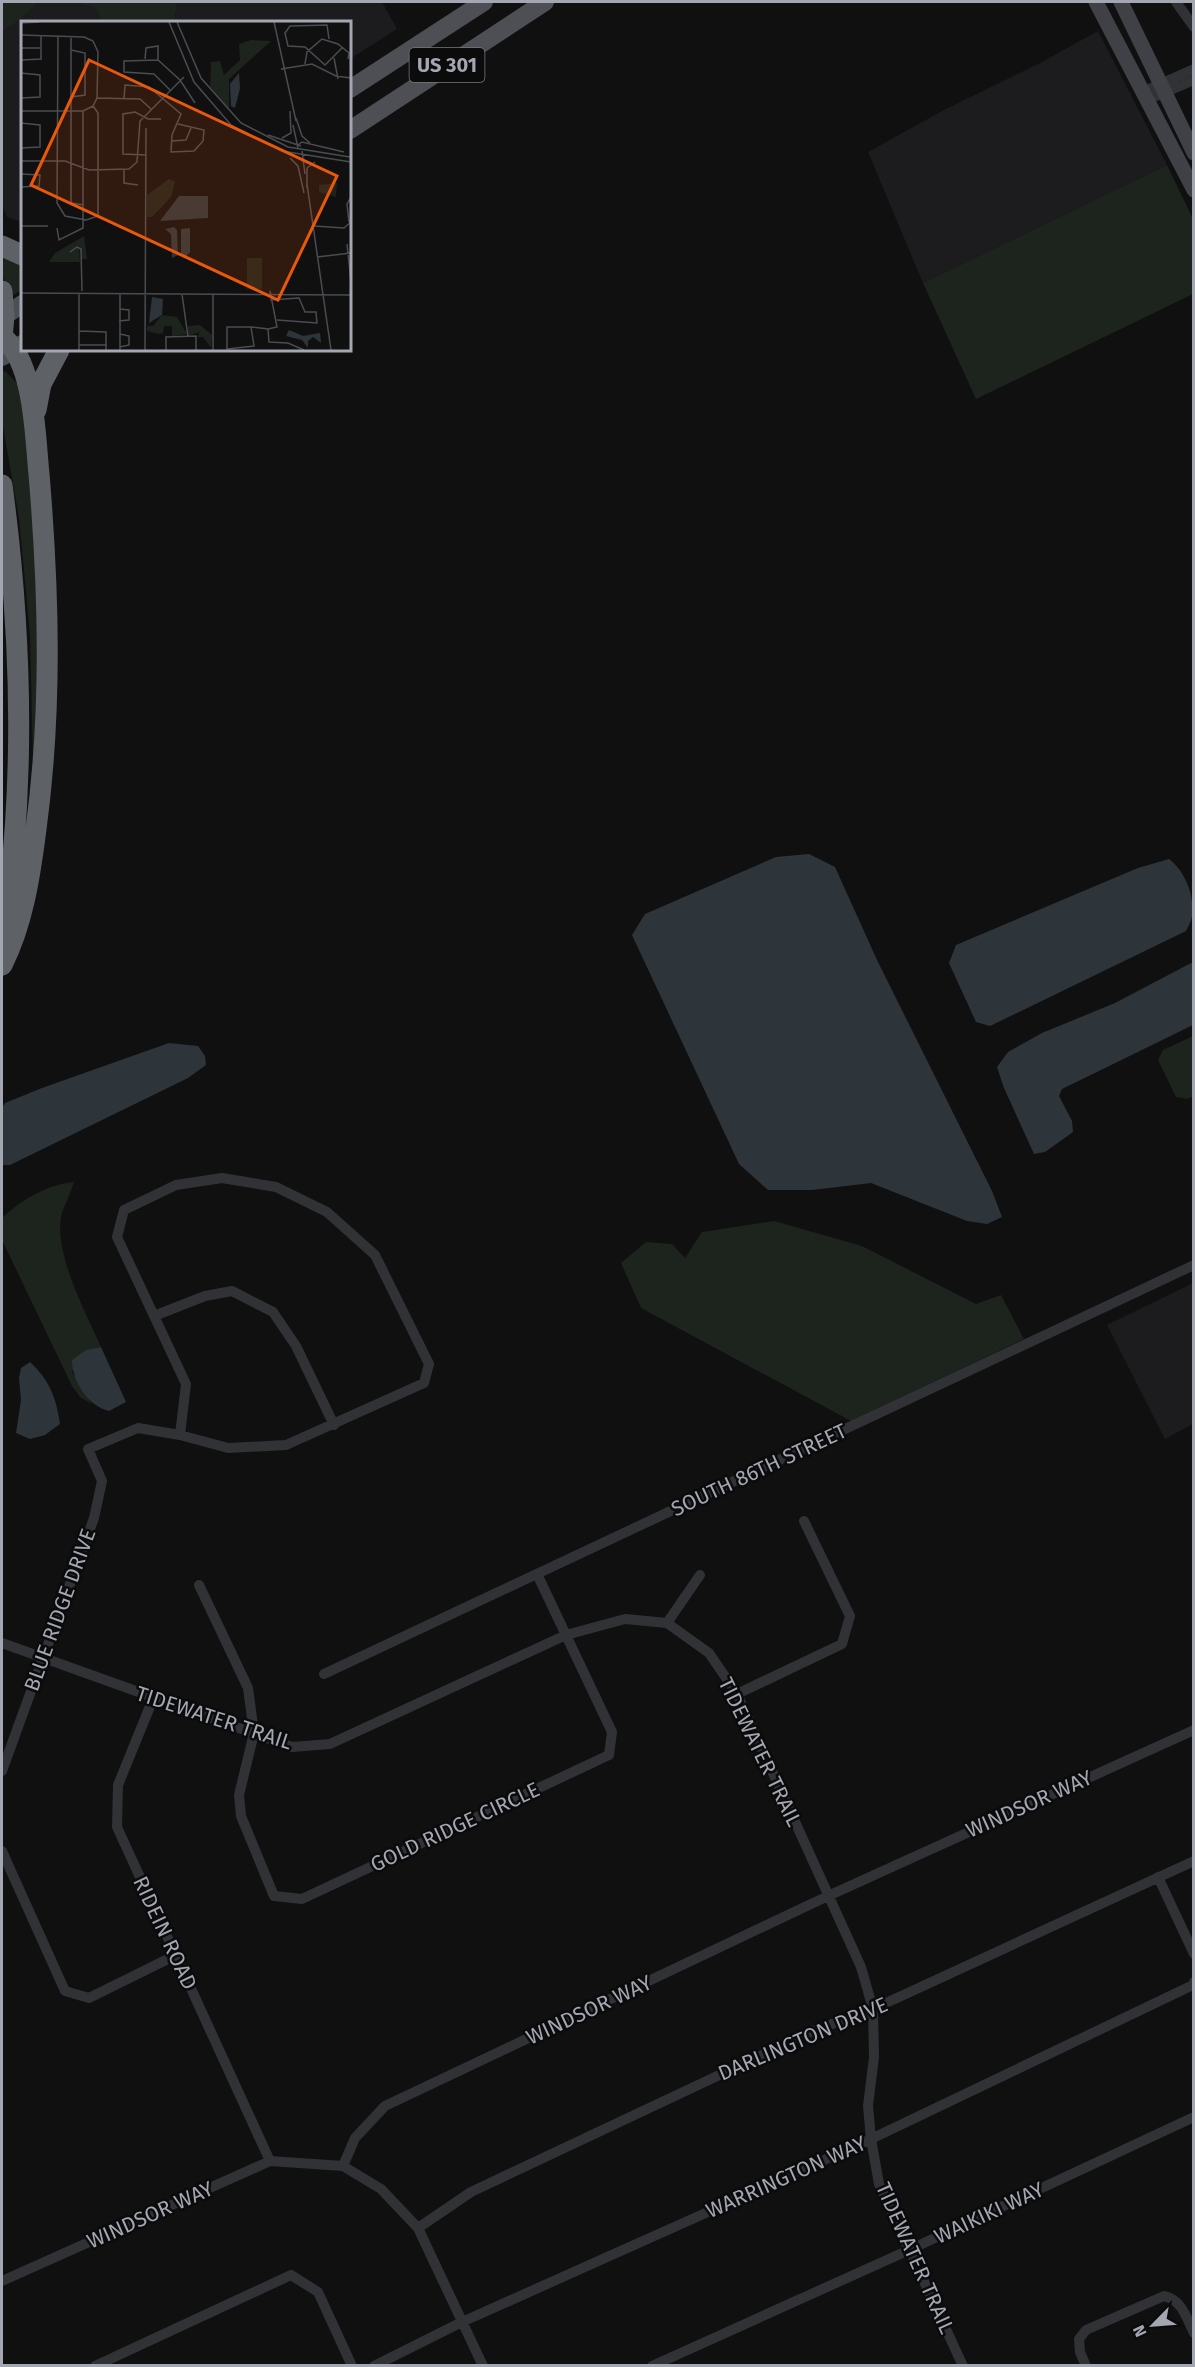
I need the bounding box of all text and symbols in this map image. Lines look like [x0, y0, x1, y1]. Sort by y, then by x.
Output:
inset map [21, 21, 351, 351]
road number: US 301 [410, 48, 484, 82]
street label: SOUTH 86TH STREET [667, 1418, 851, 1522]
street label: BLUE RIDGE DRIVE [19, 1525, 101, 1695]
street label: TIDEWATER TRAIL [713, 1673, 808, 1831]
street label: TIDEWATER TRAIL [133, 1680, 296, 1756]
street label: WINDSOR WAY [962, 1764, 1097, 1843]
street label: GOLD RIDGE CIRCLE [366, 1776, 544, 1878]
street label: RIDEIN ROAD [127, 1872, 203, 1994]
street label: WINDSOR WAY [522, 1969, 656, 2050]
street label: DARLINGTON DRIVE [714, 1992, 892, 2086]
street label: WARRINGTON WAY [702, 2130, 871, 2224]
street label: WINDSOR WAY [83, 2175, 218, 2254]
street label: WAIKIKI WAY [930, 2176, 1048, 2250]
street label: TIDEWATER TRAIL [870, 2178, 960, 2338]
north arrow [1123, 2295, 1183, 2355]
text: N [1129, 2322, 1151, 2340]

